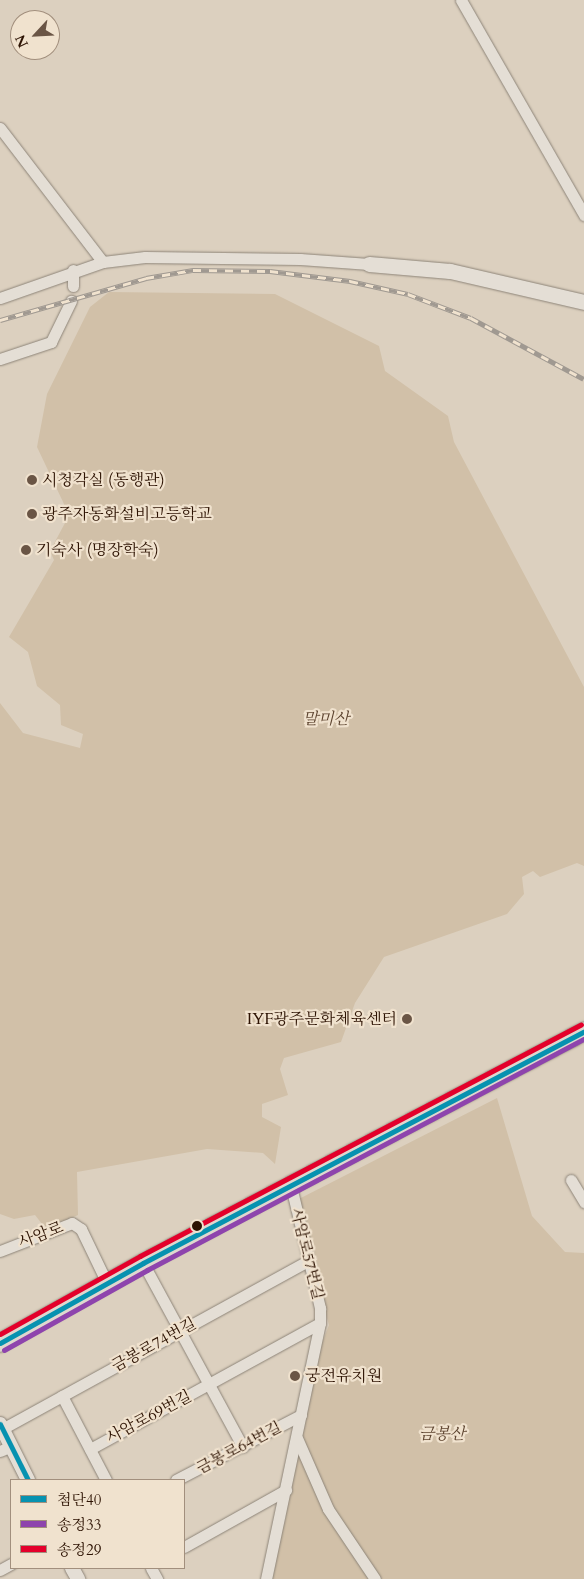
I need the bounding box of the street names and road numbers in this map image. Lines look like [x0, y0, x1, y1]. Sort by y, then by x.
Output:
street label: 사암로57번길 [286, 1206, 328, 1302]
street label: 사암로 [16, 1218, 66, 1252]
street label: 금봉로74번길 [108, 1314, 200, 1376]
street label: 사암로69번길 [103, 1387, 195, 1447]
street label: 금봉로64번길 [193, 1418, 285, 1478]

